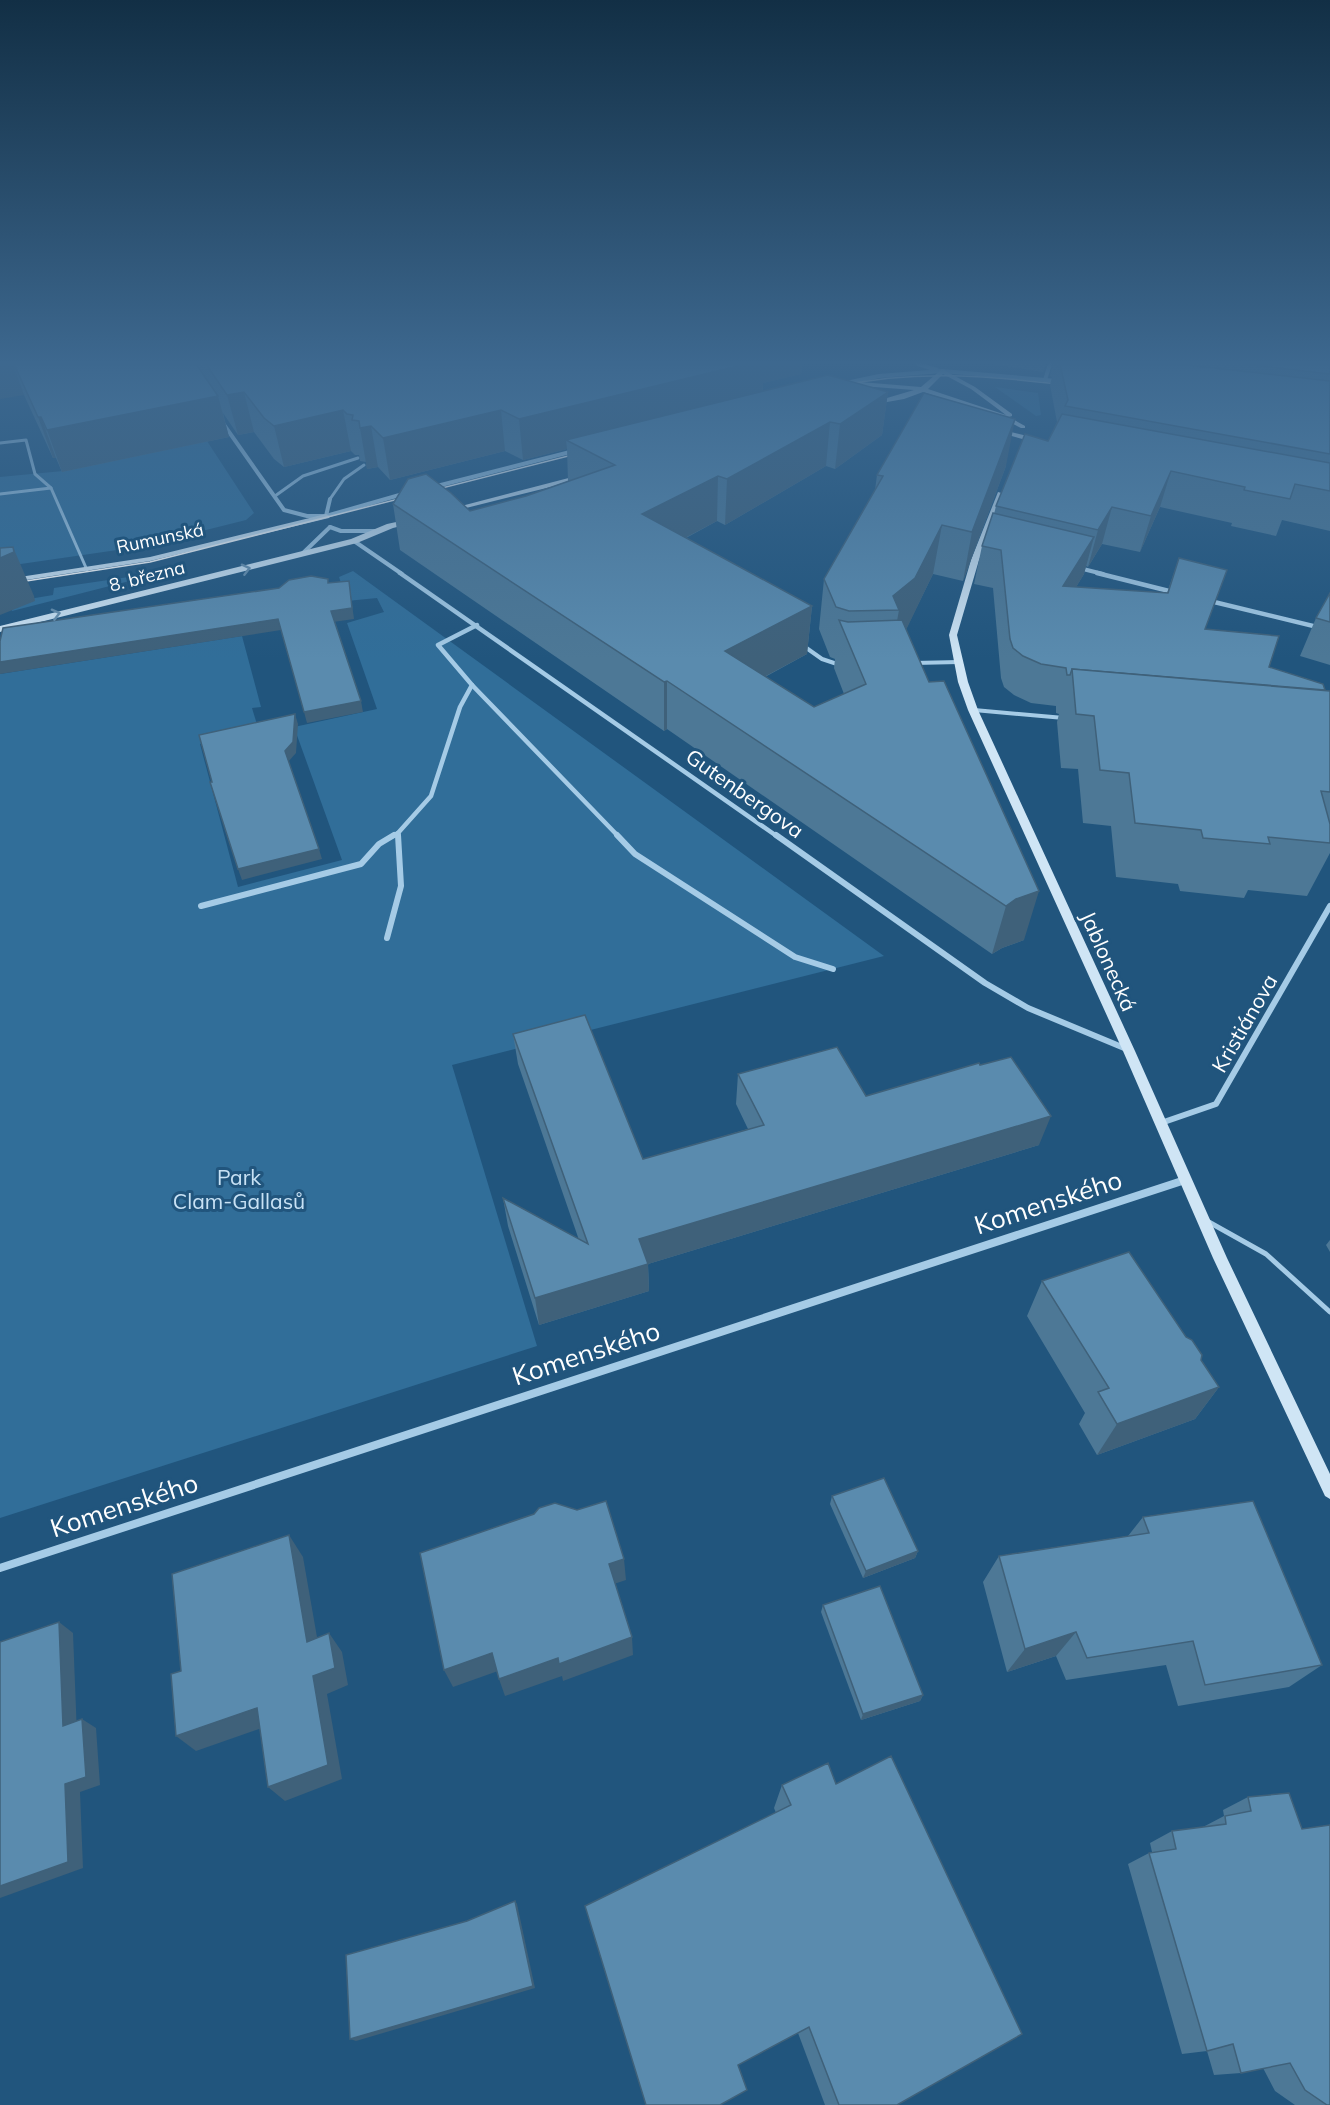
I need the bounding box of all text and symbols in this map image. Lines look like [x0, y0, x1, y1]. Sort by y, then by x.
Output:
street label: Rumunská [114, 518, 206, 558]
street label: 8. března [107, 555, 187, 597]
one-way arrow [241, 563, 251, 576]
one-way arrow [51, 609, 61, 622]
street label: Gutenbergova [681, 743, 809, 843]
street label: Jablonecká [1075, 907, 1143, 1015]
street label: Kristiánova [1206, 969, 1282, 1077]
street label: Komenského [970, 1163, 1126, 1241]
park label: Park Clam-Gallasů [173, 1164, 305, 1214]
street label: Komenského [508, 1314, 664, 1392]
street label: Komenského [46, 1466, 202, 1544]

